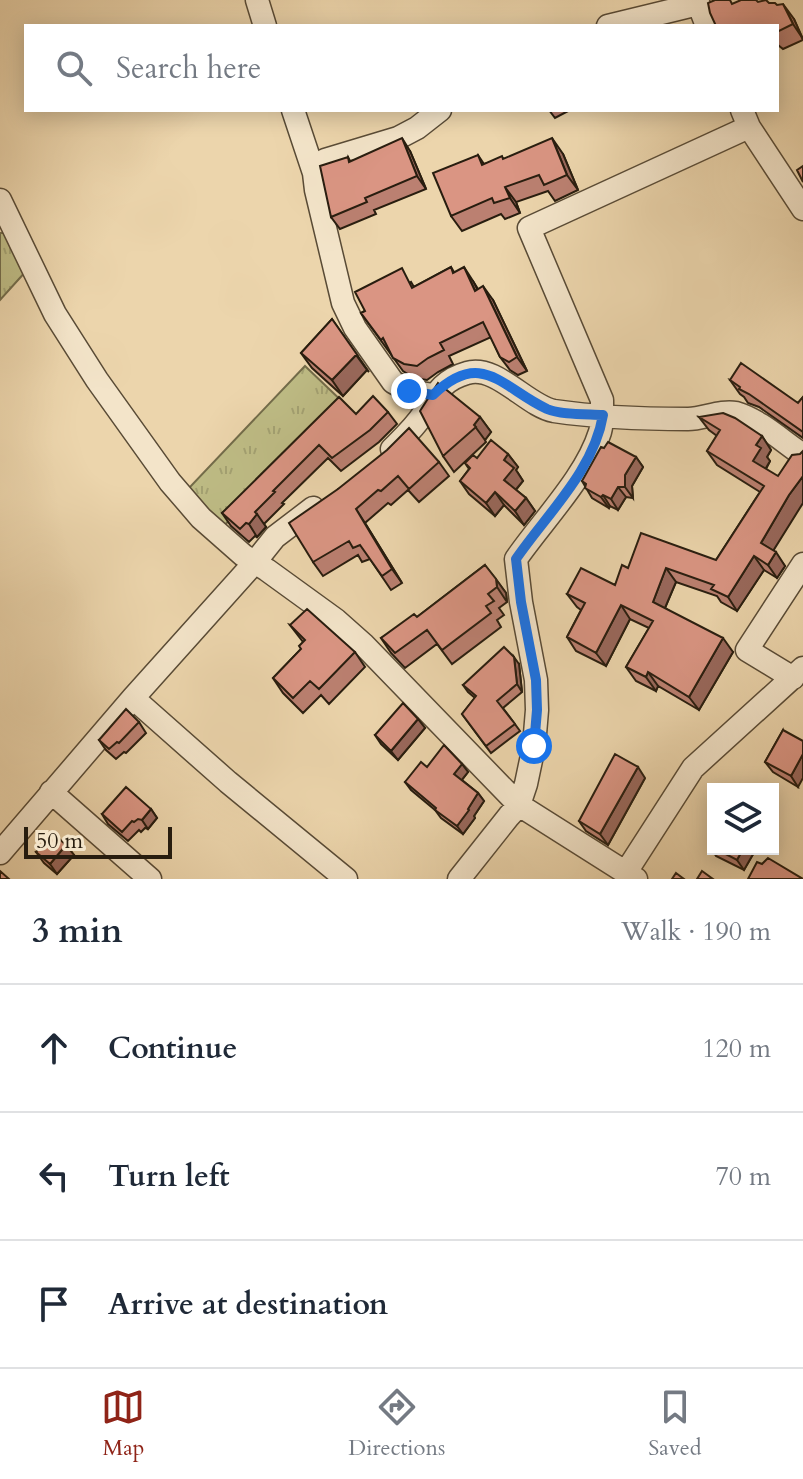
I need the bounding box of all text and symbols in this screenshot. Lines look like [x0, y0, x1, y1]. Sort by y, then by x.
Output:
search box [24, 24, 779, 112]
icon: search [52, 46, 96, 90]
text: Search here [116, 48, 261, 89]
route end [391, 373, 427, 409]
route start [516, 728, 552, 764]
map controls [707, 783, 779, 855]
button: layers [707, 783, 779, 855]
scale bar [24, 823, 172, 859]
text: 50 m [36, 826, 83, 856]
text: 3 min [32, 908, 123, 954]
text: Walk · 190 m [621, 914, 771, 949]
icon: ahead [32, 1026, 76, 1070]
text: Continue [108, 1028, 237, 1069]
text: 120 m [702, 1031, 771, 1066]
icon: left [32, 1154, 76, 1198]
text: Turn left [108, 1156, 230, 1197]
text: 70 m [715, 1159, 771, 1194]
icon: arrive [32, 1282, 76, 1326]
text: Arrive at destination [108, 1284, 388, 1325]
tab: Map [101, 1385, 145, 1463]
tab: Directions [348, 1385, 445, 1463]
tab: Saved [648, 1385, 702, 1463]

